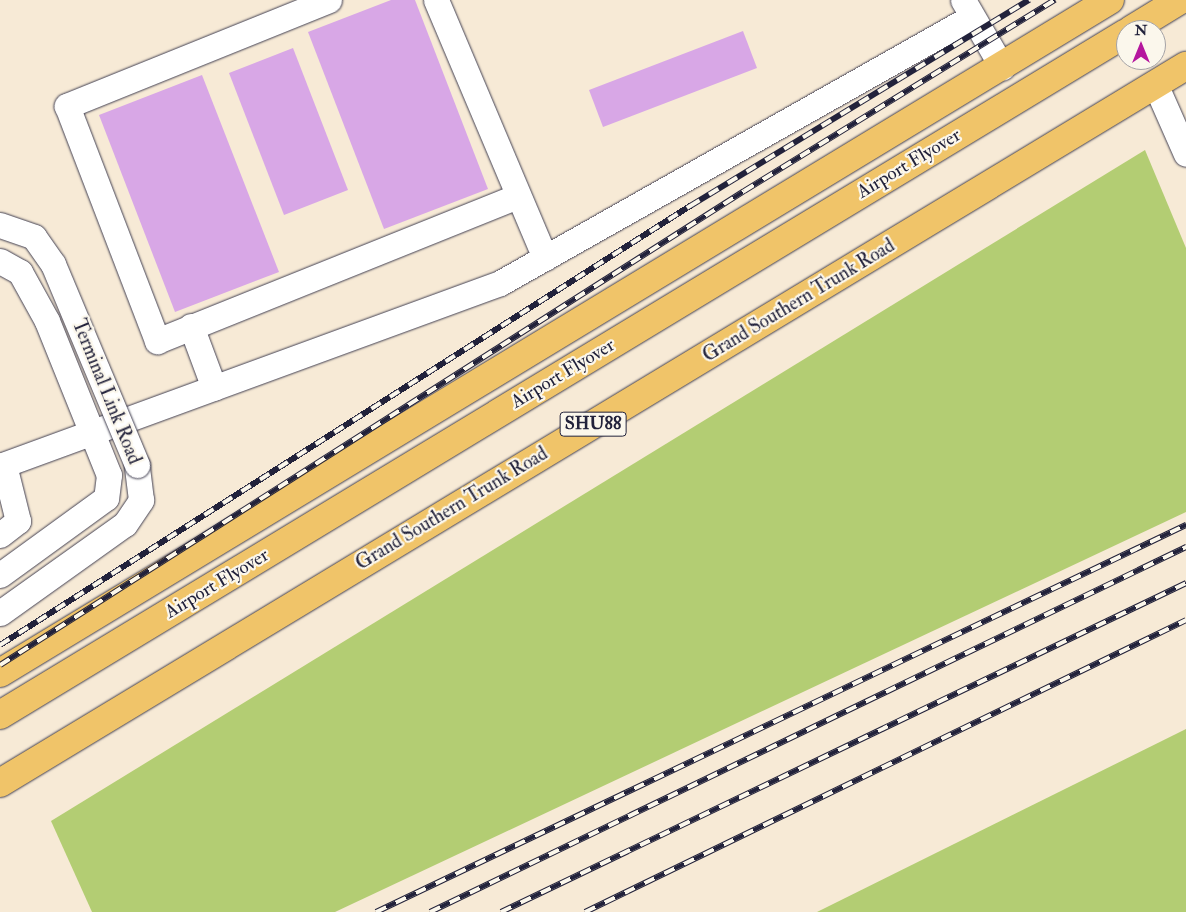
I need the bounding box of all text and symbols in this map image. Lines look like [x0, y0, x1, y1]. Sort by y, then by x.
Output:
north arrow [1116, 20, 1166, 70]
text: N [1135, 22, 1147, 39]
street label: Airport Flyover [853, 124, 965, 204]
street label: Grand Southern Trunk Road [699, 235, 899, 367]
street label: Terminal Link Road [67, 316, 145, 468]
street label: Airport Flyover [507, 334, 619, 414]
road number: SHU88 [559, 408, 627, 439]
street label: Grand Southern Trunk Road [352, 443, 552, 575]
street label: Airport Flyover [161, 544, 273, 624]

